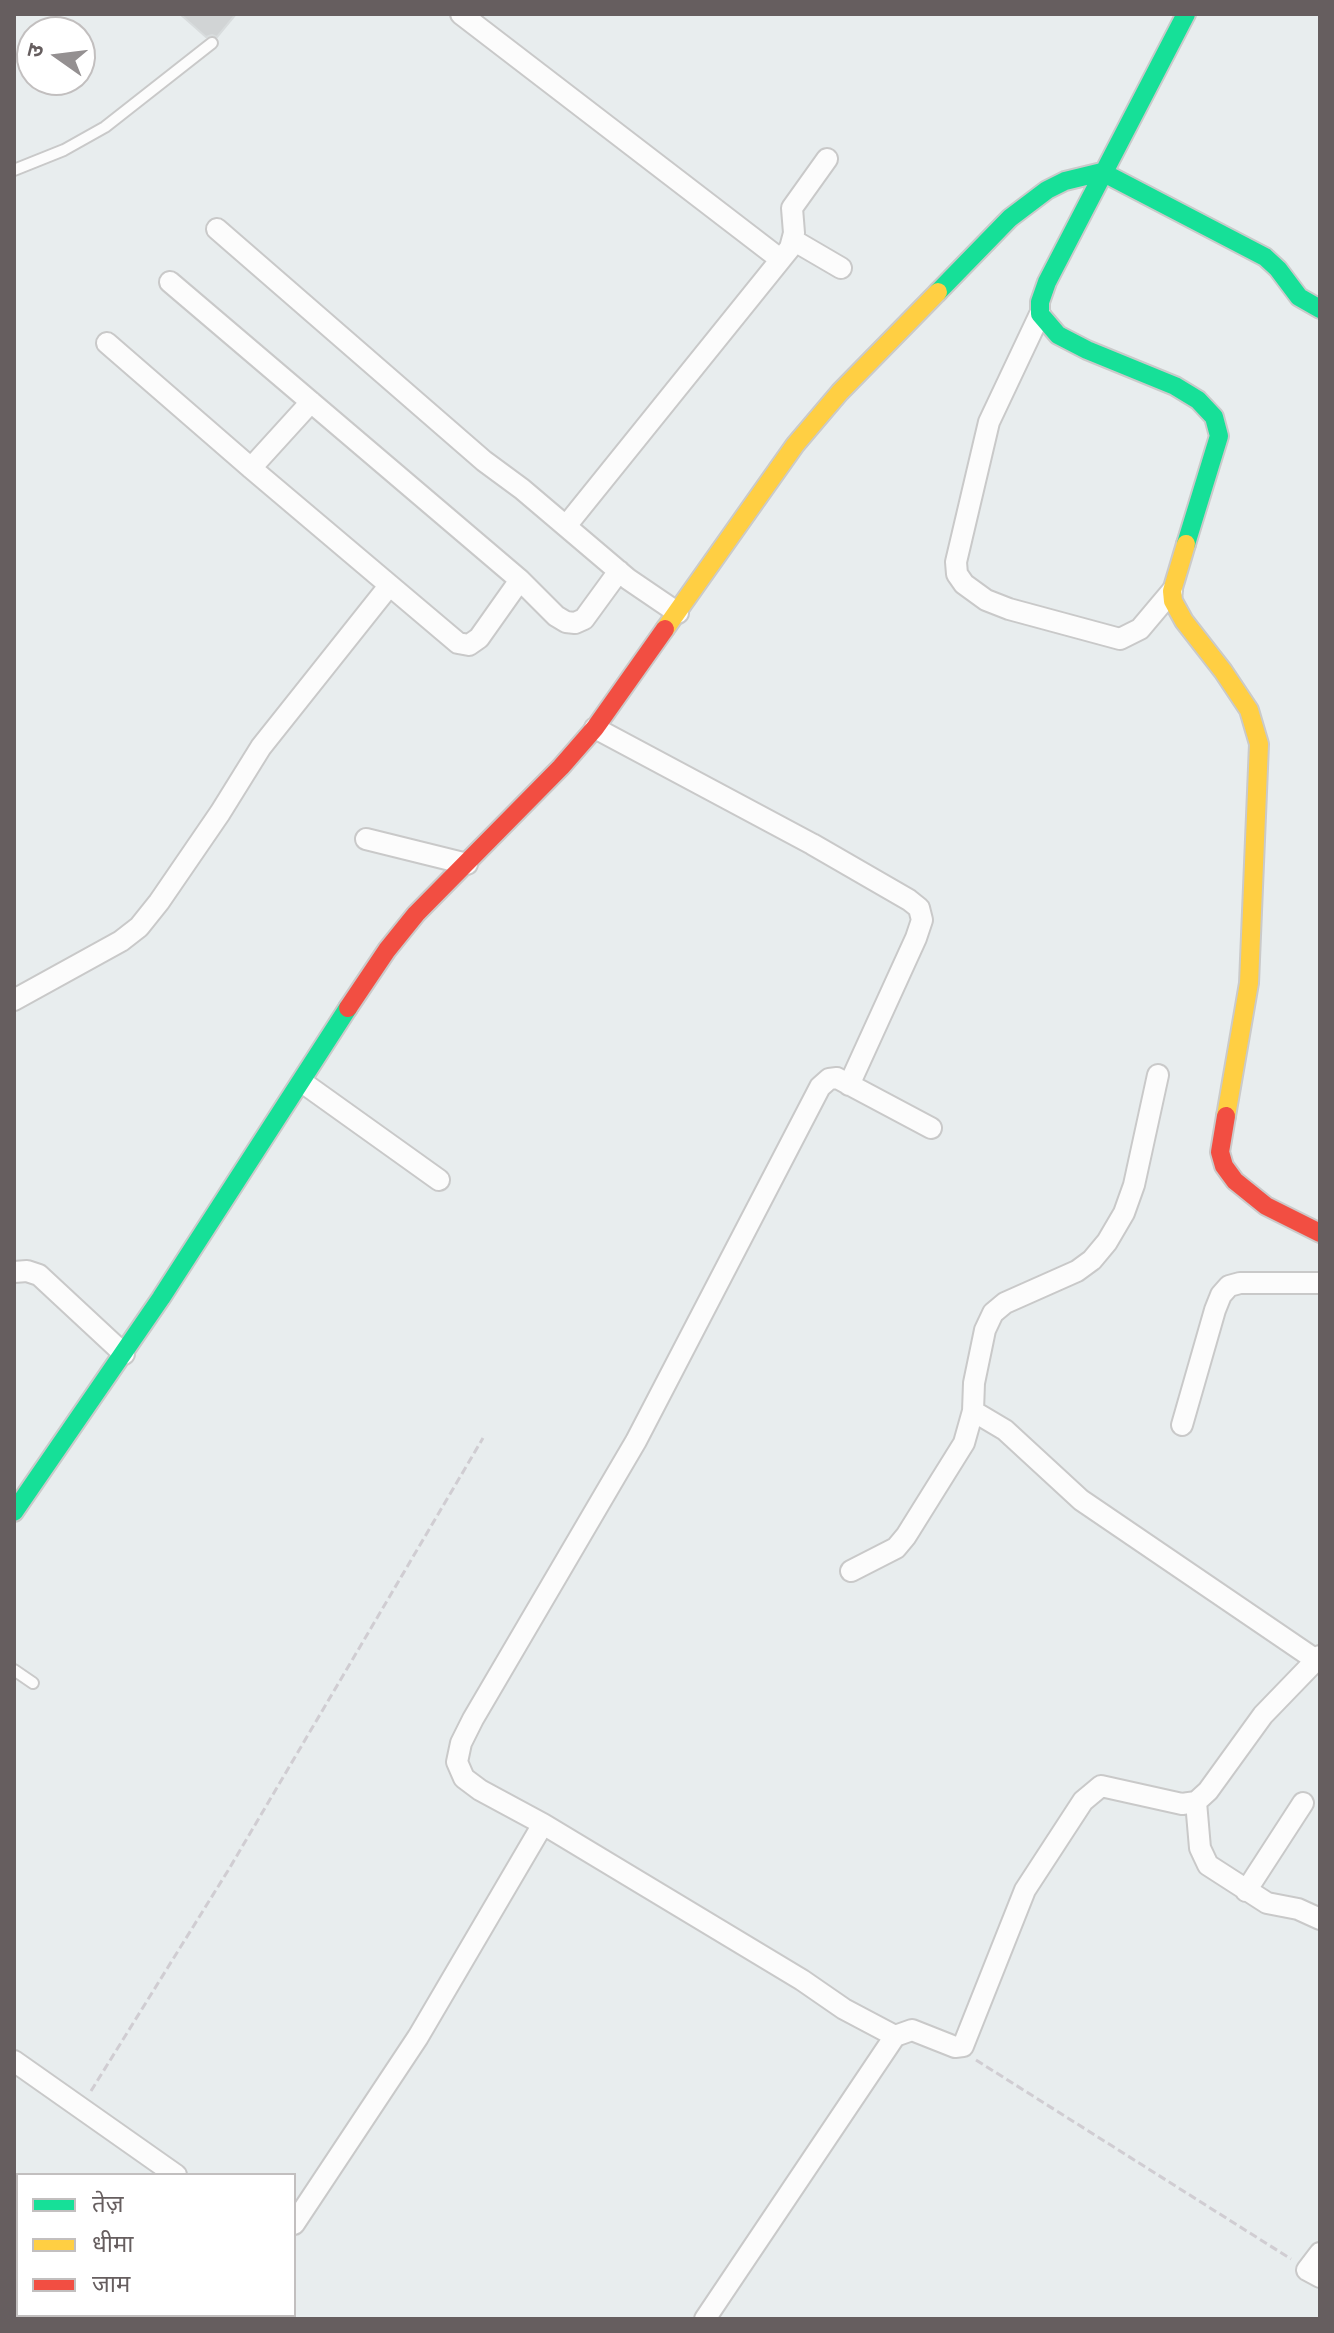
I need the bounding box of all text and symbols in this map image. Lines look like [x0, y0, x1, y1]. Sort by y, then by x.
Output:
north arrow [16, 16, 96, 96]
text: उ [20, 41, 50, 60]
legend [16, 2173, 296, 2317]
text: तेज़ [92, 2188, 124, 2219]
text: धीमा [92, 2228, 134, 2259]
text: जाम [92, 2268, 130, 2299]

